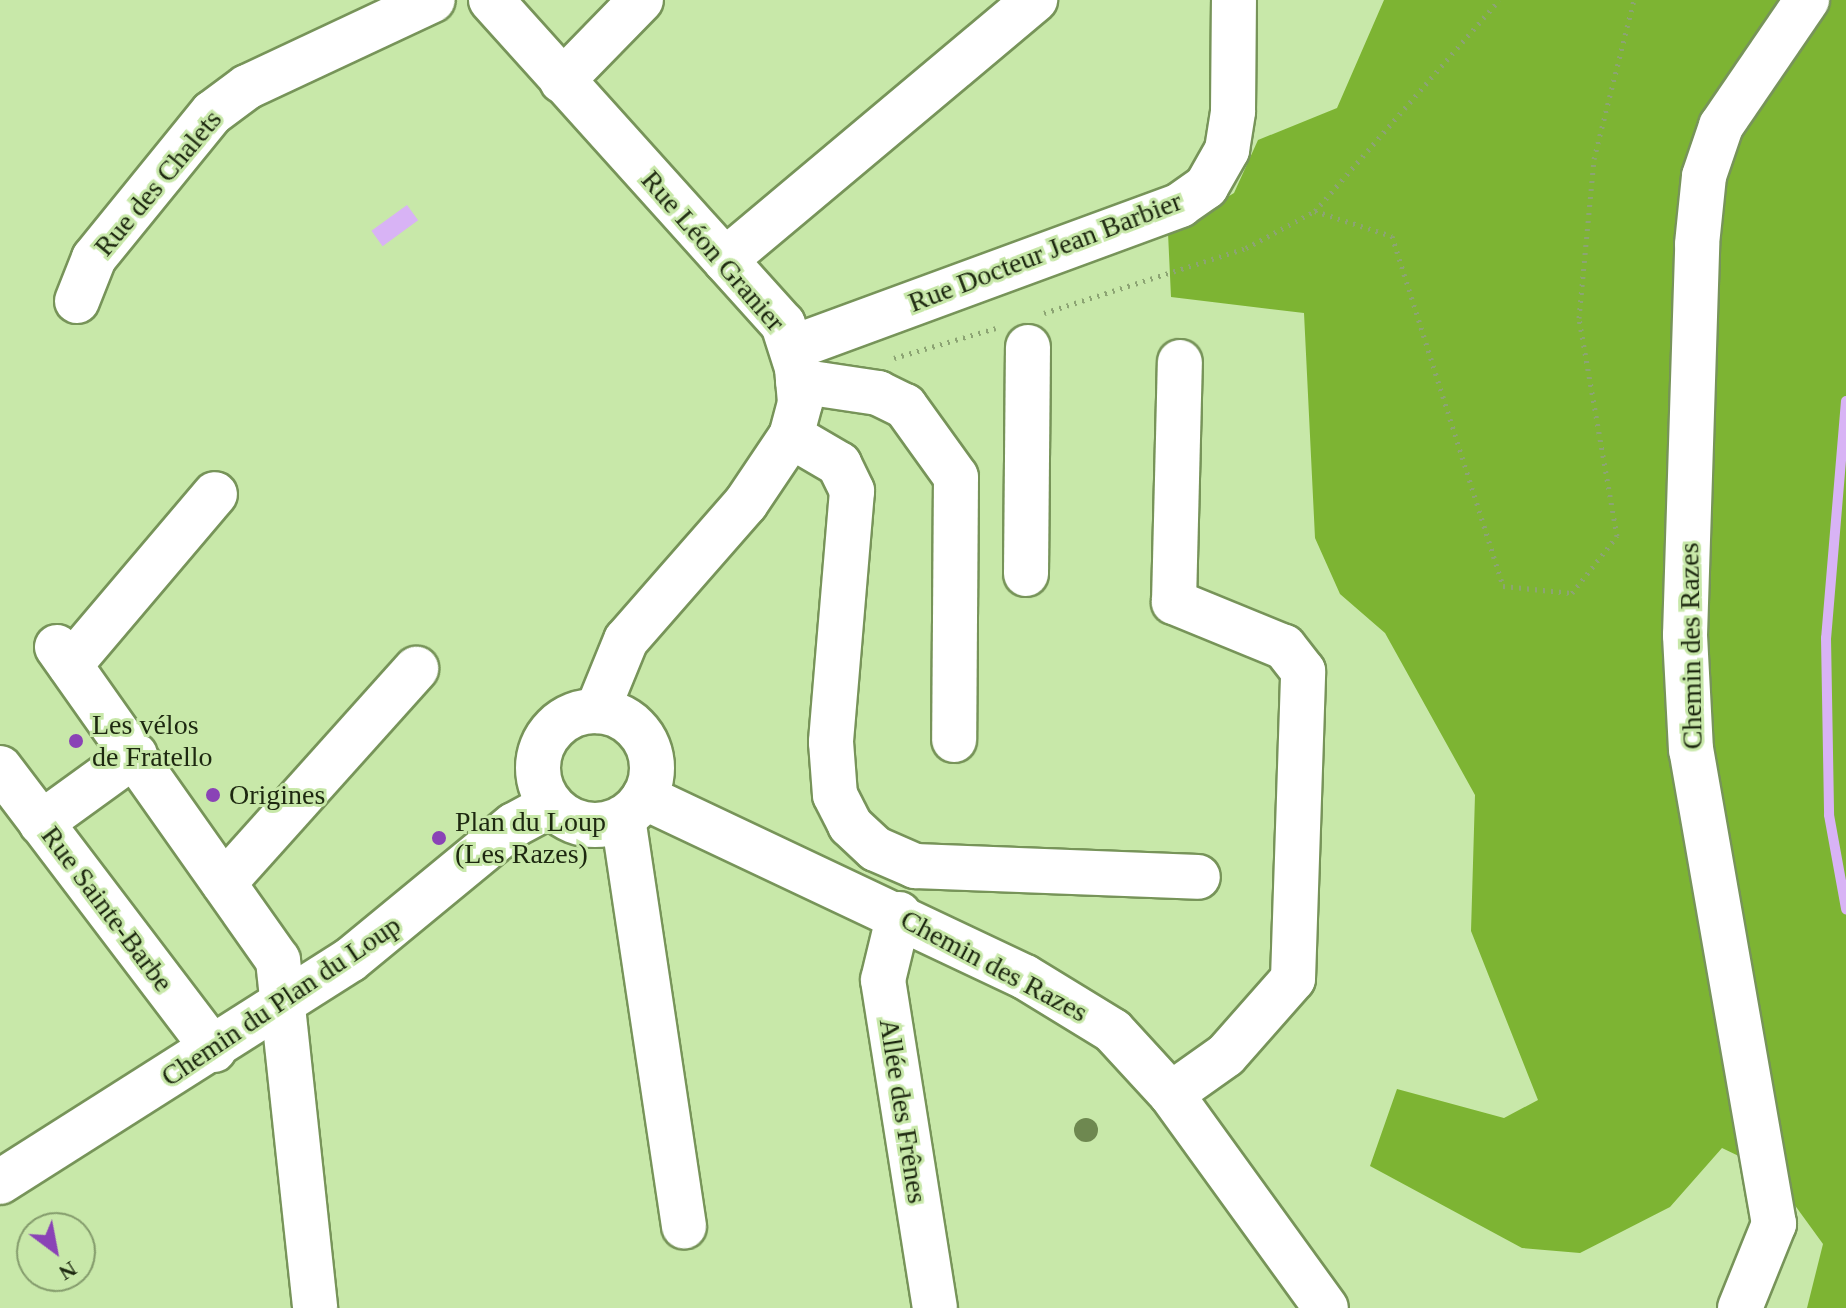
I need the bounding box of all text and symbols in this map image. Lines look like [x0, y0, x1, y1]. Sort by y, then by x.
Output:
street label: Rue des Chalets [87, 103, 229, 263]
street label: Rue Léon Granier [634, 164, 792, 338]
street label: Rue Docteur Jean Barbier [904, 184, 1186, 320]
street label: Chemin des Razes [1672, 542, 1710, 750]
place label: Les vélos de Fratello [92, 708, 213, 774]
marker: Les vélos de Fratello [67, 732, 85, 750]
place label: Origines [229, 778, 325, 812]
marker: Origines [204, 786, 222, 804]
place label: Plan du Loup (Les Razes) [455, 805, 606, 871]
street label: Rue Sainte-Barbe [34, 820, 180, 998]
marker: Plan du Loup (Les Razes) [430, 829, 448, 847]
street label: Chemin des Razes [895, 903, 1093, 1029]
street label: Chemin du Plan du Loup [155, 908, 407, 1094]
street label: Allée des Frênes [872, 1016, 934, 1206]
north arrow [16, 1212, 96, 1292]
text: N [55, 1256, 81, 1286]

